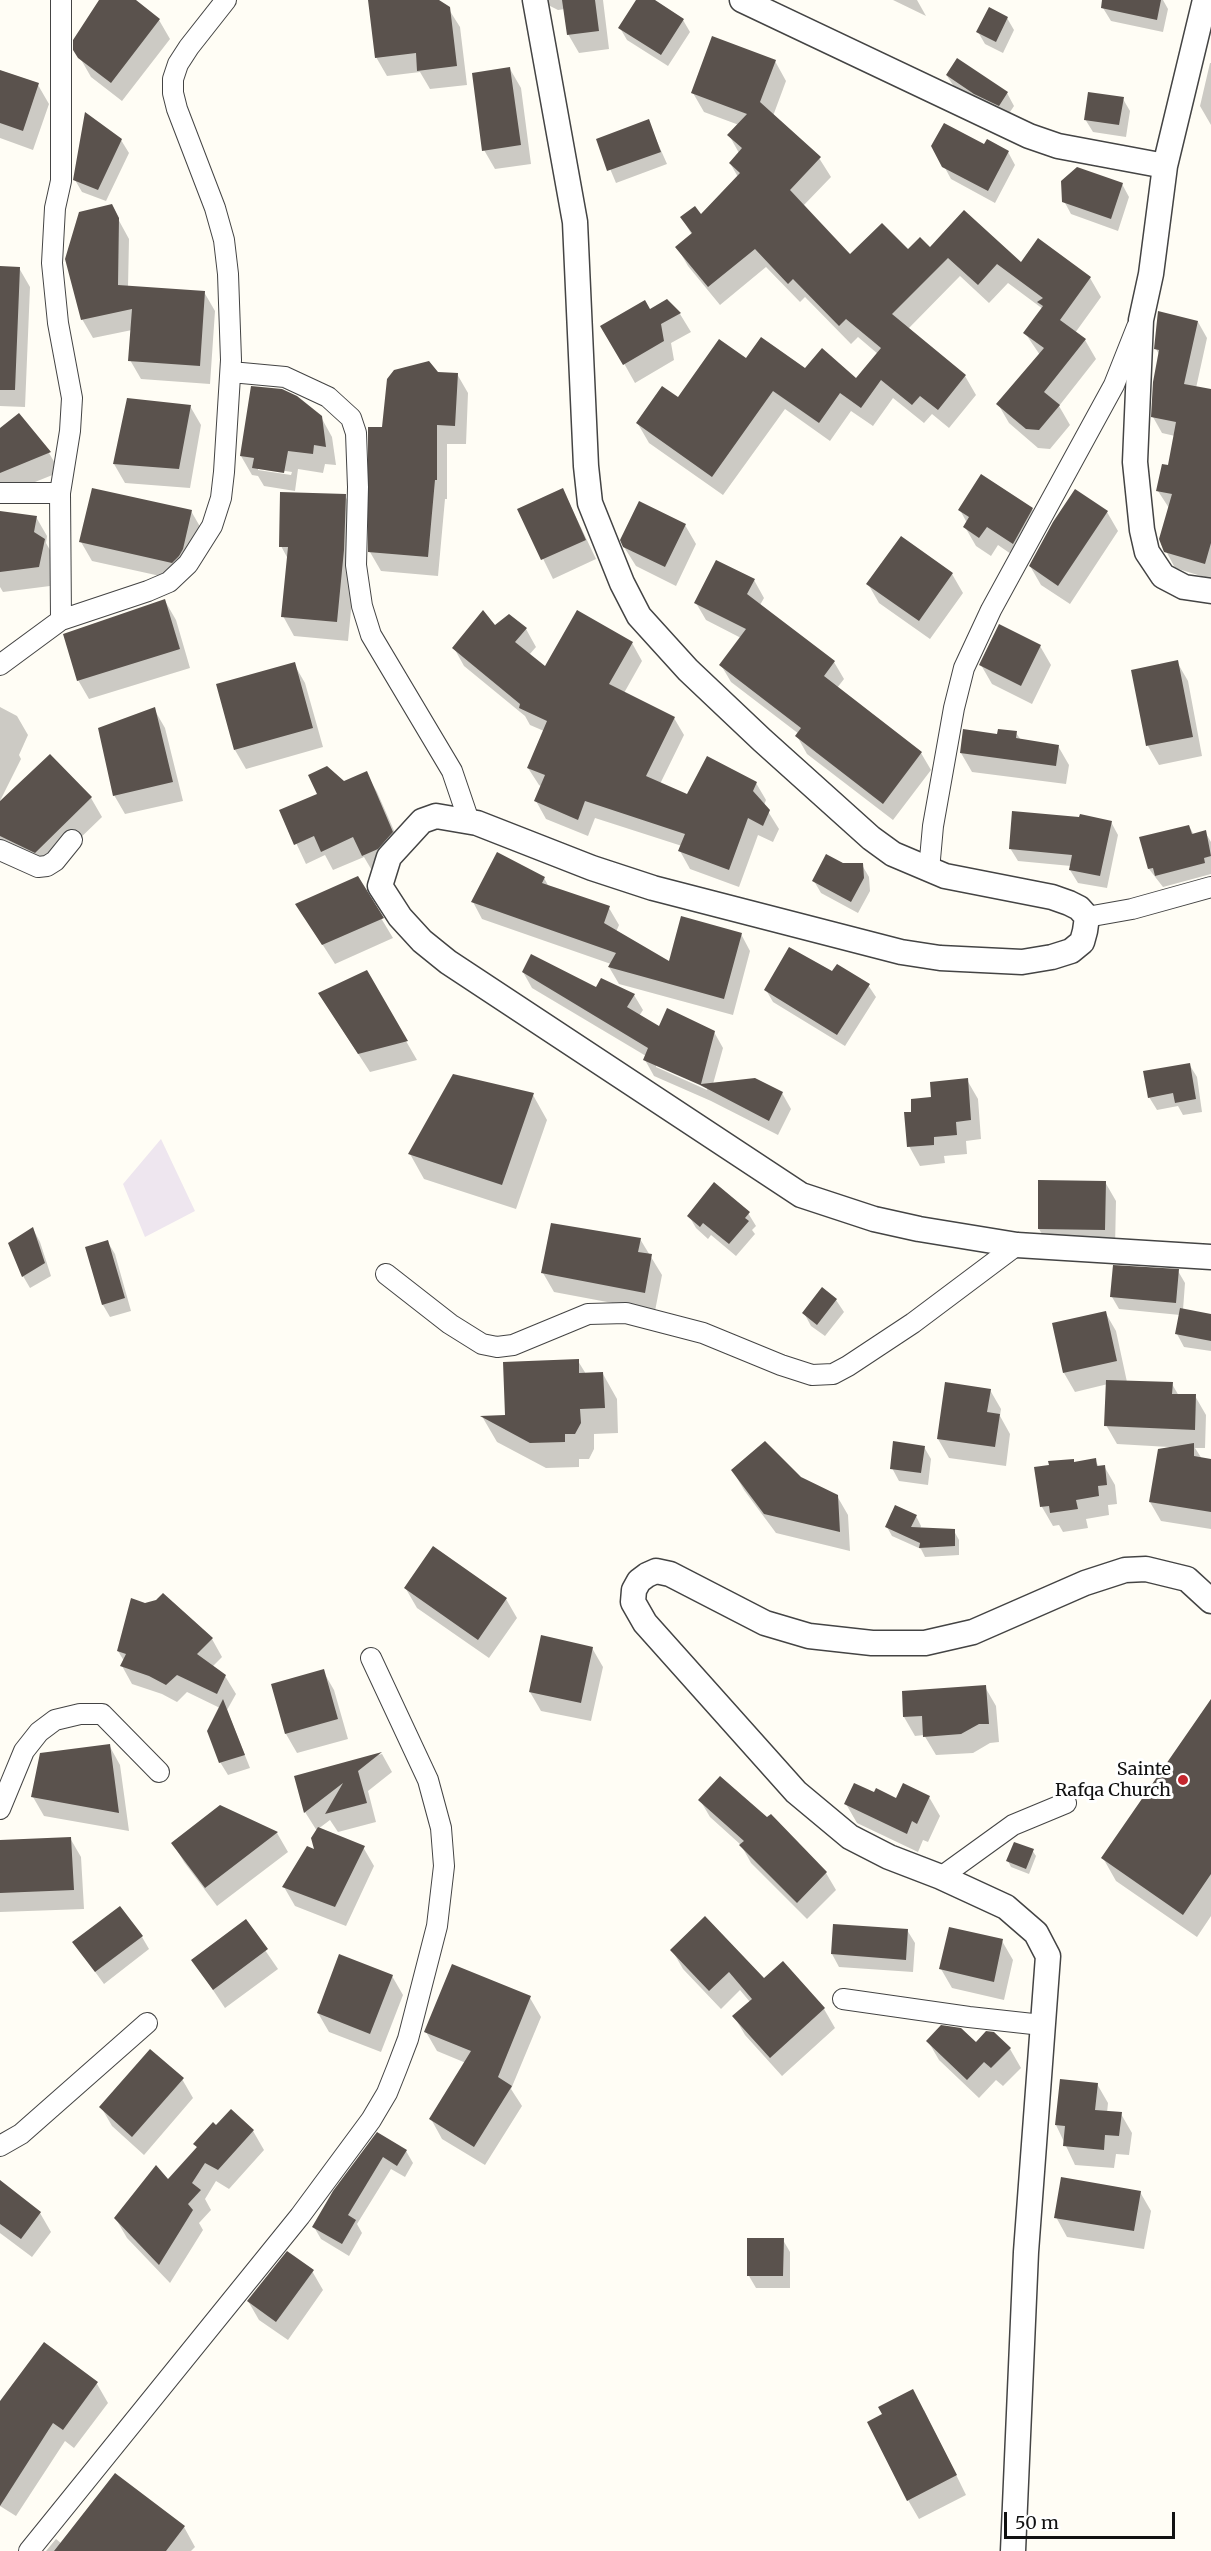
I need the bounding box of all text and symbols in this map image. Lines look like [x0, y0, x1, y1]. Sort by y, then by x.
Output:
place label: Sainte Rafqa Church [1055, 1759, 1171, 1802]
marker: Sainte Rafqa Church [1176, 1773, 1190, 1787]
scale bar [1007, 2500, 1178, 2538]
text: 50 m [1015, 2511, 1059, 2534]

